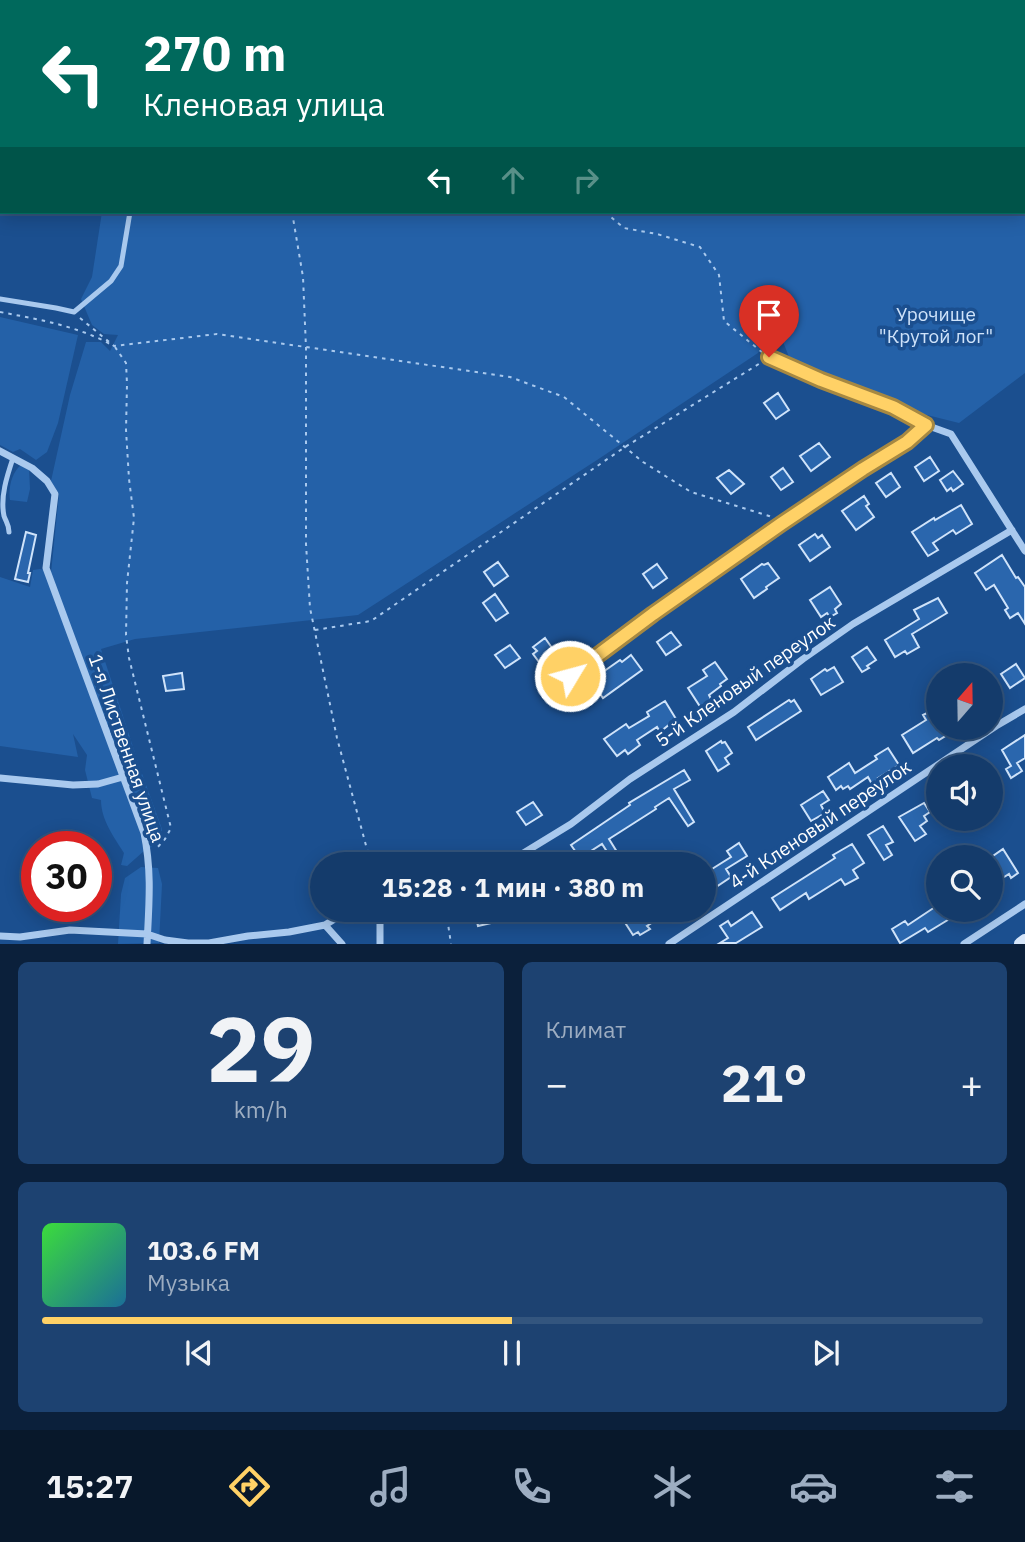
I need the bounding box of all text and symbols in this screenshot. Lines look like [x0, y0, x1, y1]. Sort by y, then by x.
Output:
text: 270 m [143, 21, 287, 84]
icon: left [28, 28, 119, 119]
text: Кленовая улица [143, 83, 385, 125]
icon: left [421, 161, 459, 199]
icon: ahead [494, 161, 532, 199]
icon: right [567, 161, 605, 199]
pin [739, 285, 799, 357]
icon: arrive [750, 296, 788, 334]
park label: Урочище "Крутой лог" [879, 302, 993, 348]
street label: 5-й Кленовый переулок [650, 610, 840, 752]
position arrow [533, 639, 607, 713]
street label: 1-я Лиственная улица [84, 651, 170, 845]
north arrow [926, 663, 1003, 740]
map controls [926, 663, 1003, 922]
street label: 4-й Кленовый переулок [725, 754, 915, 894]
button: sound [926, 754, 1003, 831]
speed limit sign: 30 [21, 831, 112, 922]
button: search [926, 845, 1003, 922]
text: 15:28 · 1 мин · 380 m [382, 870, 644, 904]
text: 29 [206, 989, 315, 1107]
text: Климат [546, 1014, 626, 1044]
text: 21° [721, 1049, 808, 1116]
text: − [546, 1059, 568, 1108]
text: + [960, 1059, 983, 1108]
text: km/h [234, 1094, 288, 1124]
text: 103.6 FM [147, 1233, 260, 1267]
text: Музыка [147, 1267, 230, 1297]
icon: previous [180, 1334, 218, 1372]
icon: pause [493, 1334, 531, 1372]
icon: next [807, 1334, 845, 1372]
icon: directions [225, 1462, 274, 1511]
icon: music [366, 1462, 415, 1511]
icon: phone [507, 1462, 556, 1511]
icon: climate [648, 1462, 697, 1511]
icon: car [789, 1462, 838, 1511]
icon: filters [930, 1462, 979, 1511]
text: 15:27 [46, 1465, 133, 1507]

